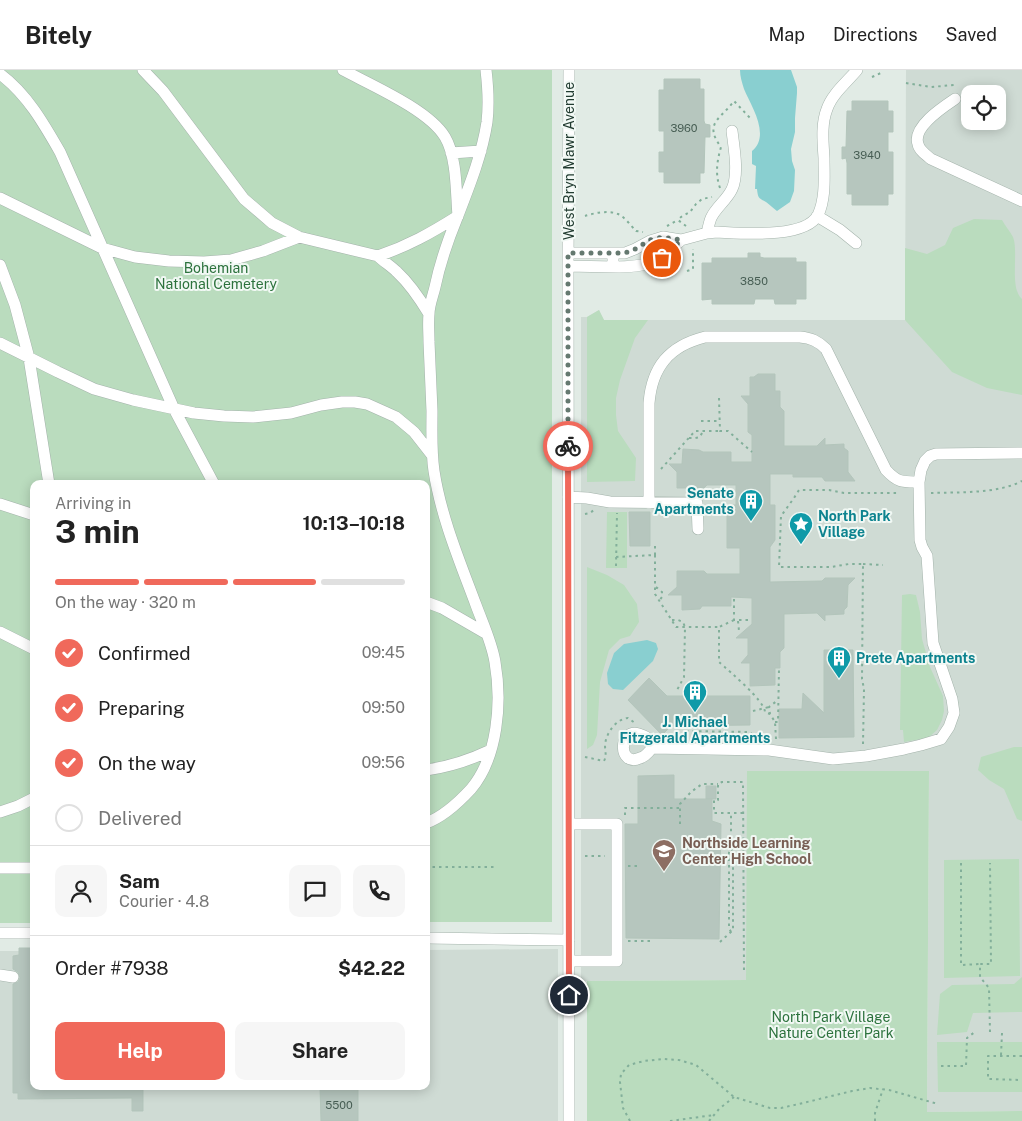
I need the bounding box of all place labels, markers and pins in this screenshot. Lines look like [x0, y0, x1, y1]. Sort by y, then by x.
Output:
pin [641, 237, 683, 279]
place label: Senate Apartments [654, 485, 734, 517]
building icon: Senate Apartments [738, 488, 764, 522]
place label: North Park Village [818, 508, 891, 540]
place icon: North Park Village [788, 511, 814, 545]
building icon: Prete Apartments [826, 645, 852, 679]
place label: Prete Apartments [856, 650, 975, 666]
building icon: J. Michael Fitzgerald Apartments [682, 679, 708, 713]
place label: J. Michael Fitzgerald Apartments [619, 714, 771, 746]
place label: Northside Learning Center High School [682, 835, 812, 867]
school or university icon: Northside Learning Center High School [651, 838, 677, 872]
pin [548, 974, 590, 1016]

